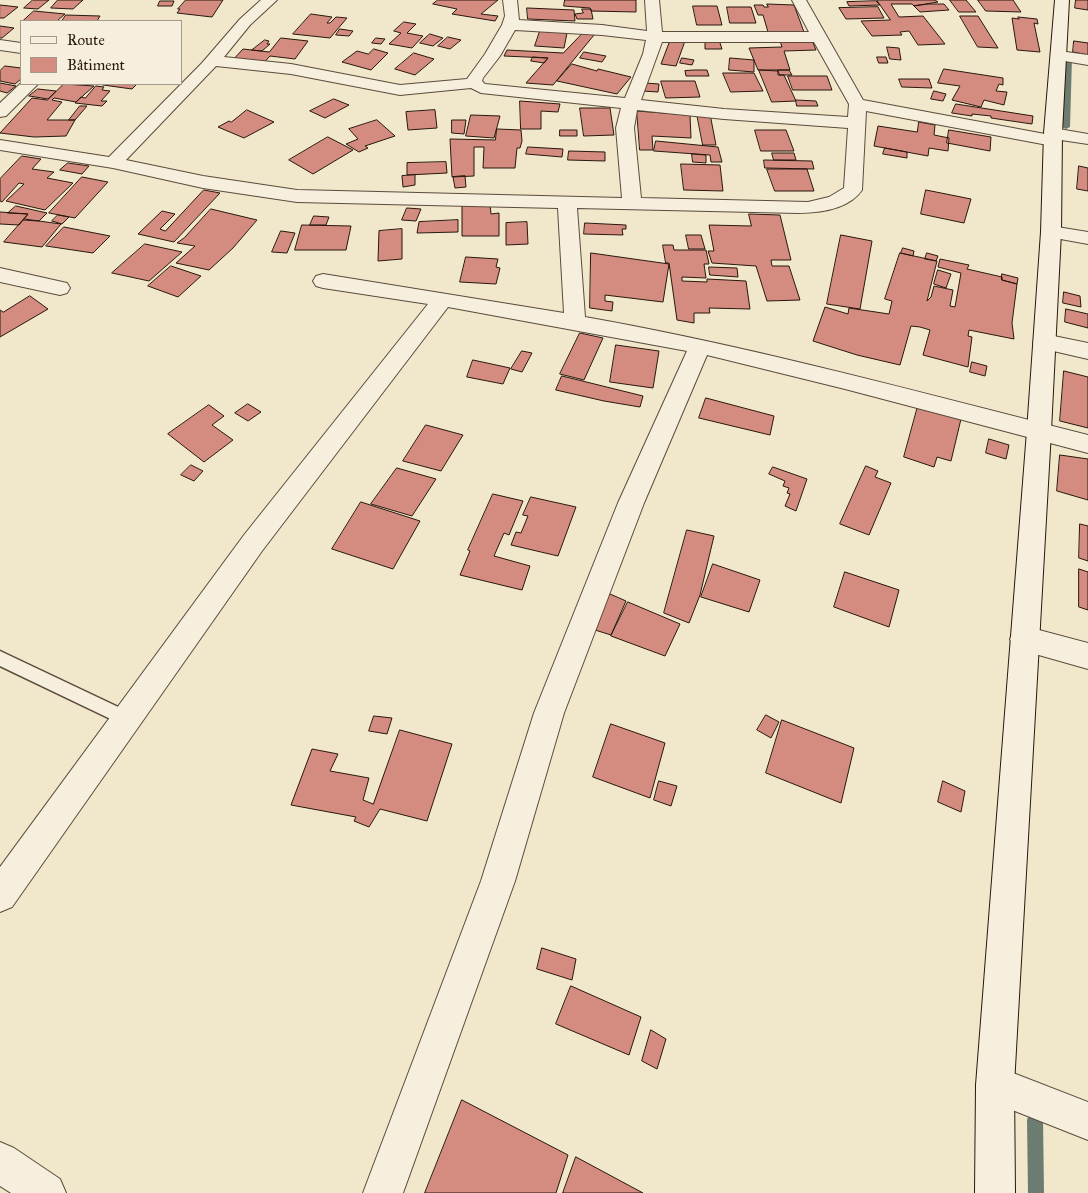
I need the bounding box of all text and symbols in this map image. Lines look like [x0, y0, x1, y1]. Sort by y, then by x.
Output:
legend [20, 20, 182, 85]
text: Route [67, 31, 105, 49]
text: Bâtiment [67, 56, 125, 74]

